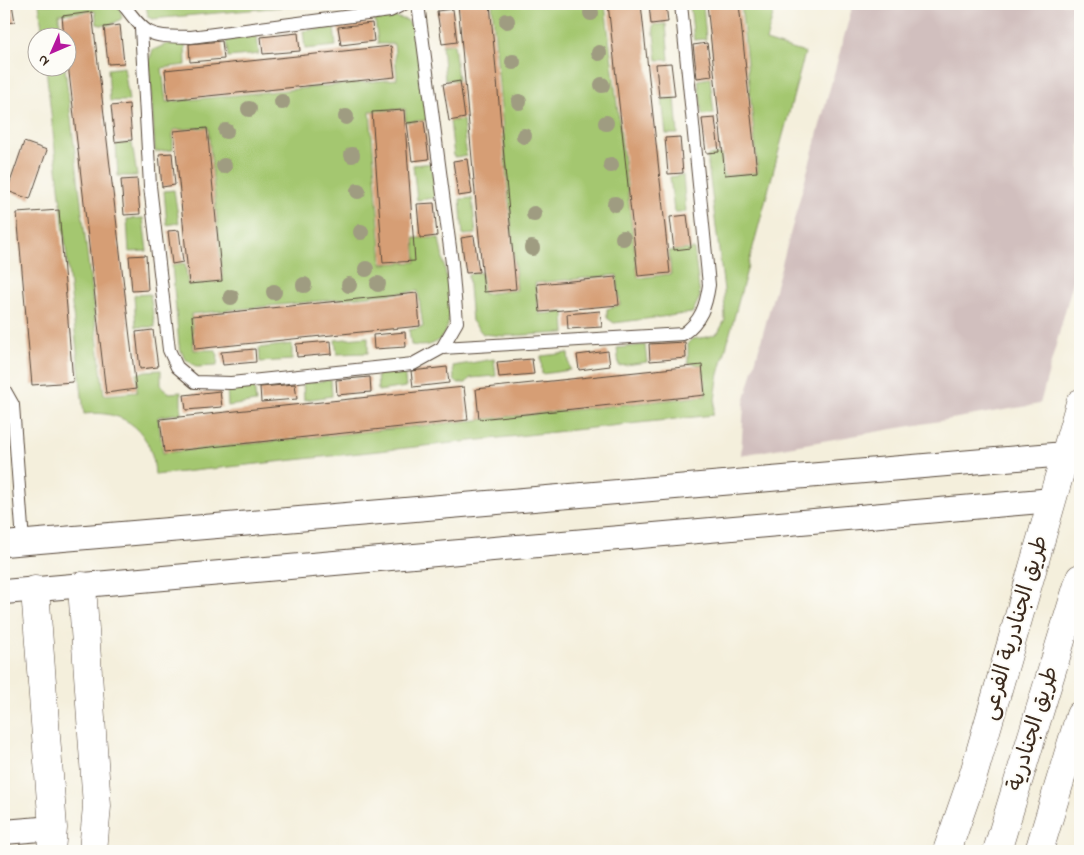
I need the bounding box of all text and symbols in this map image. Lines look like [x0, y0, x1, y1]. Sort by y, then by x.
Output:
north arrow [28, 28, 78, 78]
text: N [33, 49, 55, 71]
street label: طريق الجنادرية الفرعى [974, 532, 1058, 724]
street label: طريق الجنادرية [1000, 663, 1068, 795]

